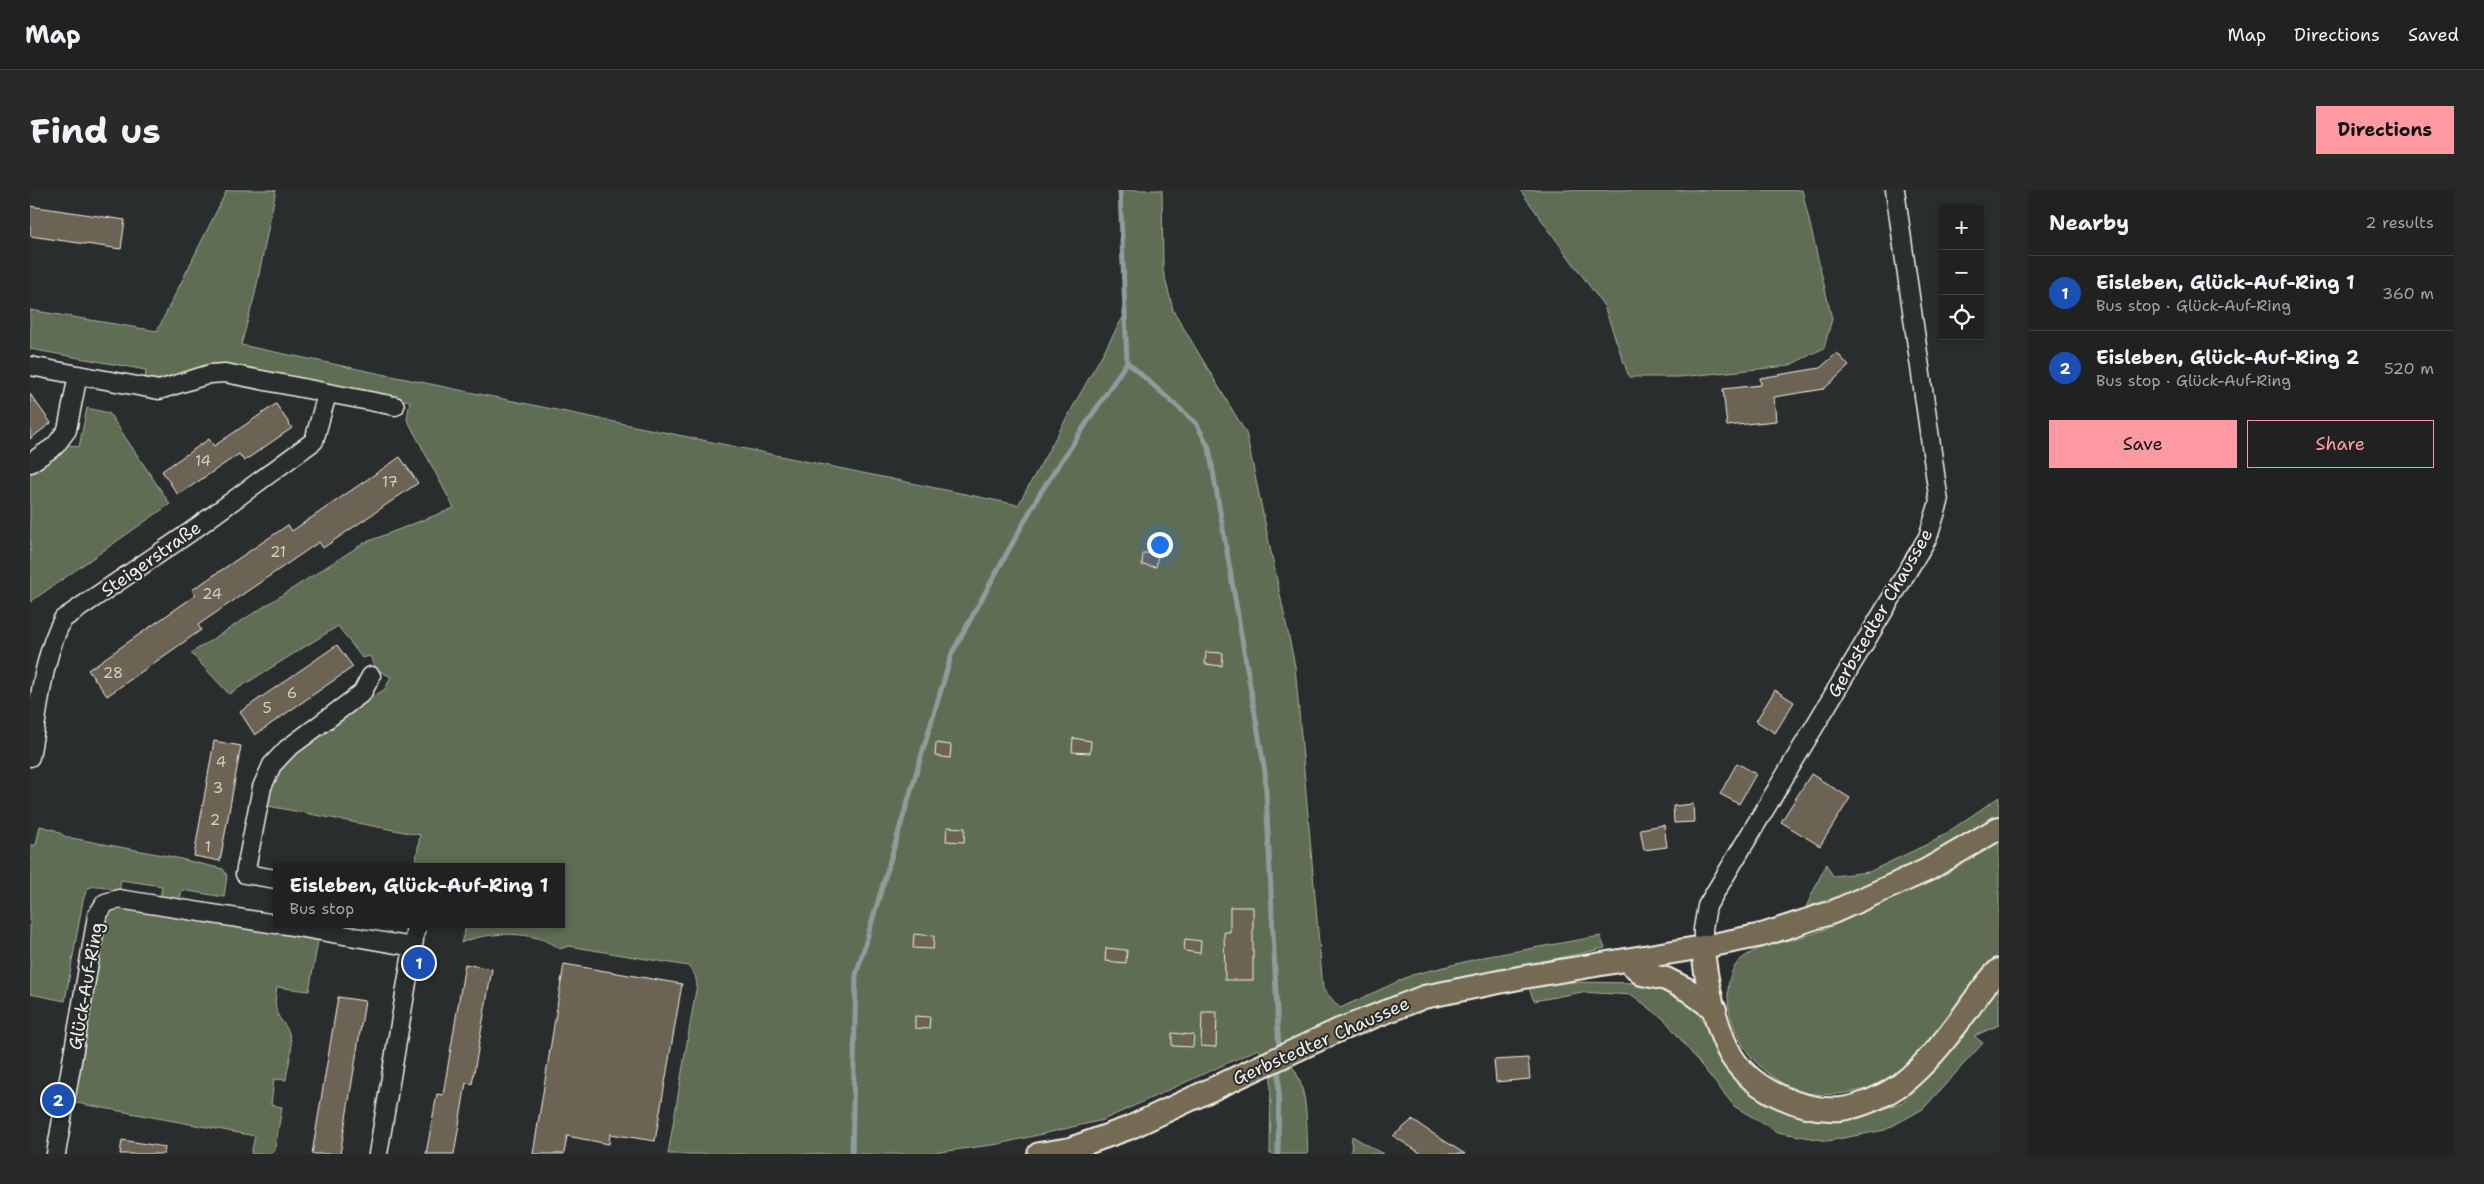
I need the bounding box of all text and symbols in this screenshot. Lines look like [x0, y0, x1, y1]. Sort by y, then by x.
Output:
text: Map [25, 19, 81, 51]
text: Map [2228, 23, 2266, 47]
text: Directions [2294, 23, 2380, 47]
text: Saved [2408, 23, 2459, 47]
button: Directions [2316, 106, 2454, 154]
text: Find us [30, 107, 161, 154]
map controls [1939, 205, 1984, 340]
button: + [1939, 205, 1984, 250]
text: Nearby [2049, 209, 2129, 237]
text: 2 results [2365, 212, 2434, 233]
button: − [1939, 250, 1984, 295]
text: Eisleben, Glück-Auf-Ring 1 [2096, 270, 2355, 295]
text: 1 [2061, 283, 2069, 304]
text: 360 m [2382, 283, 2434, 304]
button: locate [1939, 295, 1984, 340]
text: Bus stop · Glück-Auf-Ring [2096, 295, 2291, 316]
text: Eisleben, Glück-Auf-Ring 2 [2096, 345, 2359, 370]
text: 2 [2059, 358, 2071, 379]
text: 520 m [2384, 358, 2434, 379]
text: Bus stop · Glück-Auf-Ring [2096, 370, 2291, 391]
button: Save [2049, 420, 2237, 468]
button: Share [2247, 420, 2434, 468]
house number: 14 [195, 451, 211, 471]
house number: 17 [382, 472, 398, 492]
street label: Steigerstraße [96, 516, 206, 602]
street label: Gerbstedter Chaussee [1822, 524, 1938, 702]
your location [1147, 532, 1173, 558]
house number: 21 [270, 542, 286, 562]
house number: 24 [202, 584, 222, 604]
house number: 28 [103, 663, 123, 683]
house number: 6 [287, 683, 297, 703]
house number: 5 [262, 698, 272, 718]
house number: 4 [216, 752, 226, 772]
house number: 3 [213, 778, 223, 798]
house number: 2 [210, 810, 220, 830]
house number: 1 [205, 837, 211, 857]
popup [273, 863, 565, 928]
text: Eisleben, Glück-Auf-Ring 1 [290, 873, 548, 898]
text: Bus stop [290, 898, 354, 919]
street label: Glück-Auf-Ring [63, 920, 109, 1052]
pin: 1 [403, 944, 435, 982]
street label: Gerbstedter Chaussee [1229, 991, 1413, 1091]
pin: 2 [42, 1081, 74, 1119]

